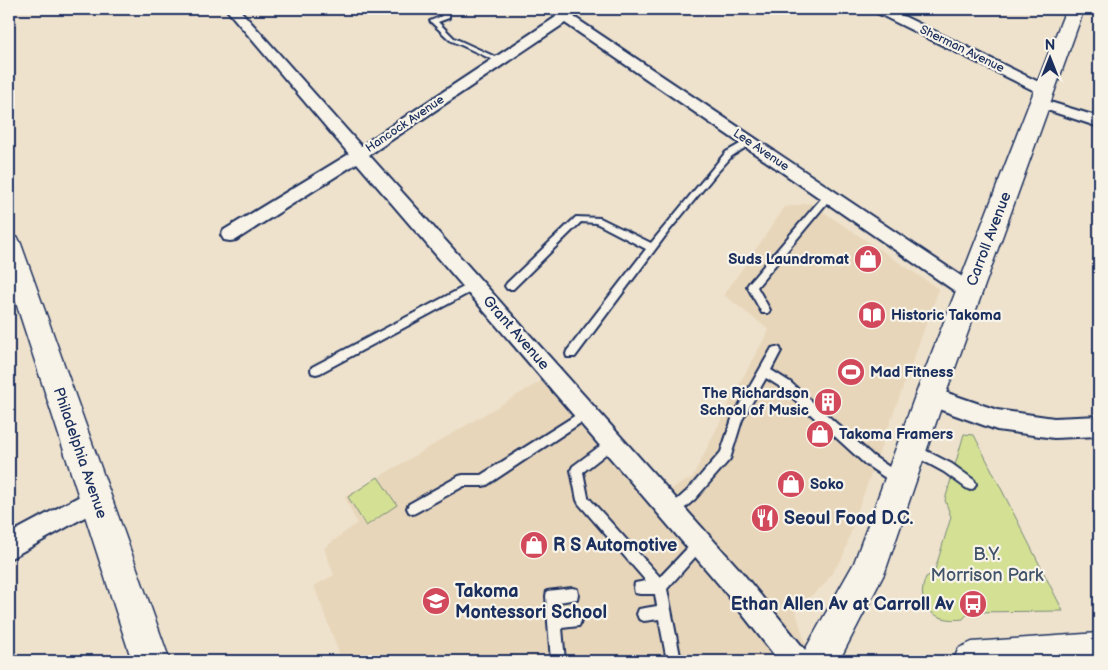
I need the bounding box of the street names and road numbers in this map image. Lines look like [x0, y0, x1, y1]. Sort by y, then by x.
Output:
street label: Sherman Avenue [917, 22, 1007, 76]
street label: Hancock Avenue [363, 92, 447, 156]
street label: Lee Avenue [730, 126, 792, 174]
street label: Carroll Avenue [962, 189, 1016, 289]
street label: Grant Avenue [479, 292, 554, 374]
street label: Philadelphia Avenue [49, 385, 111, 521]

